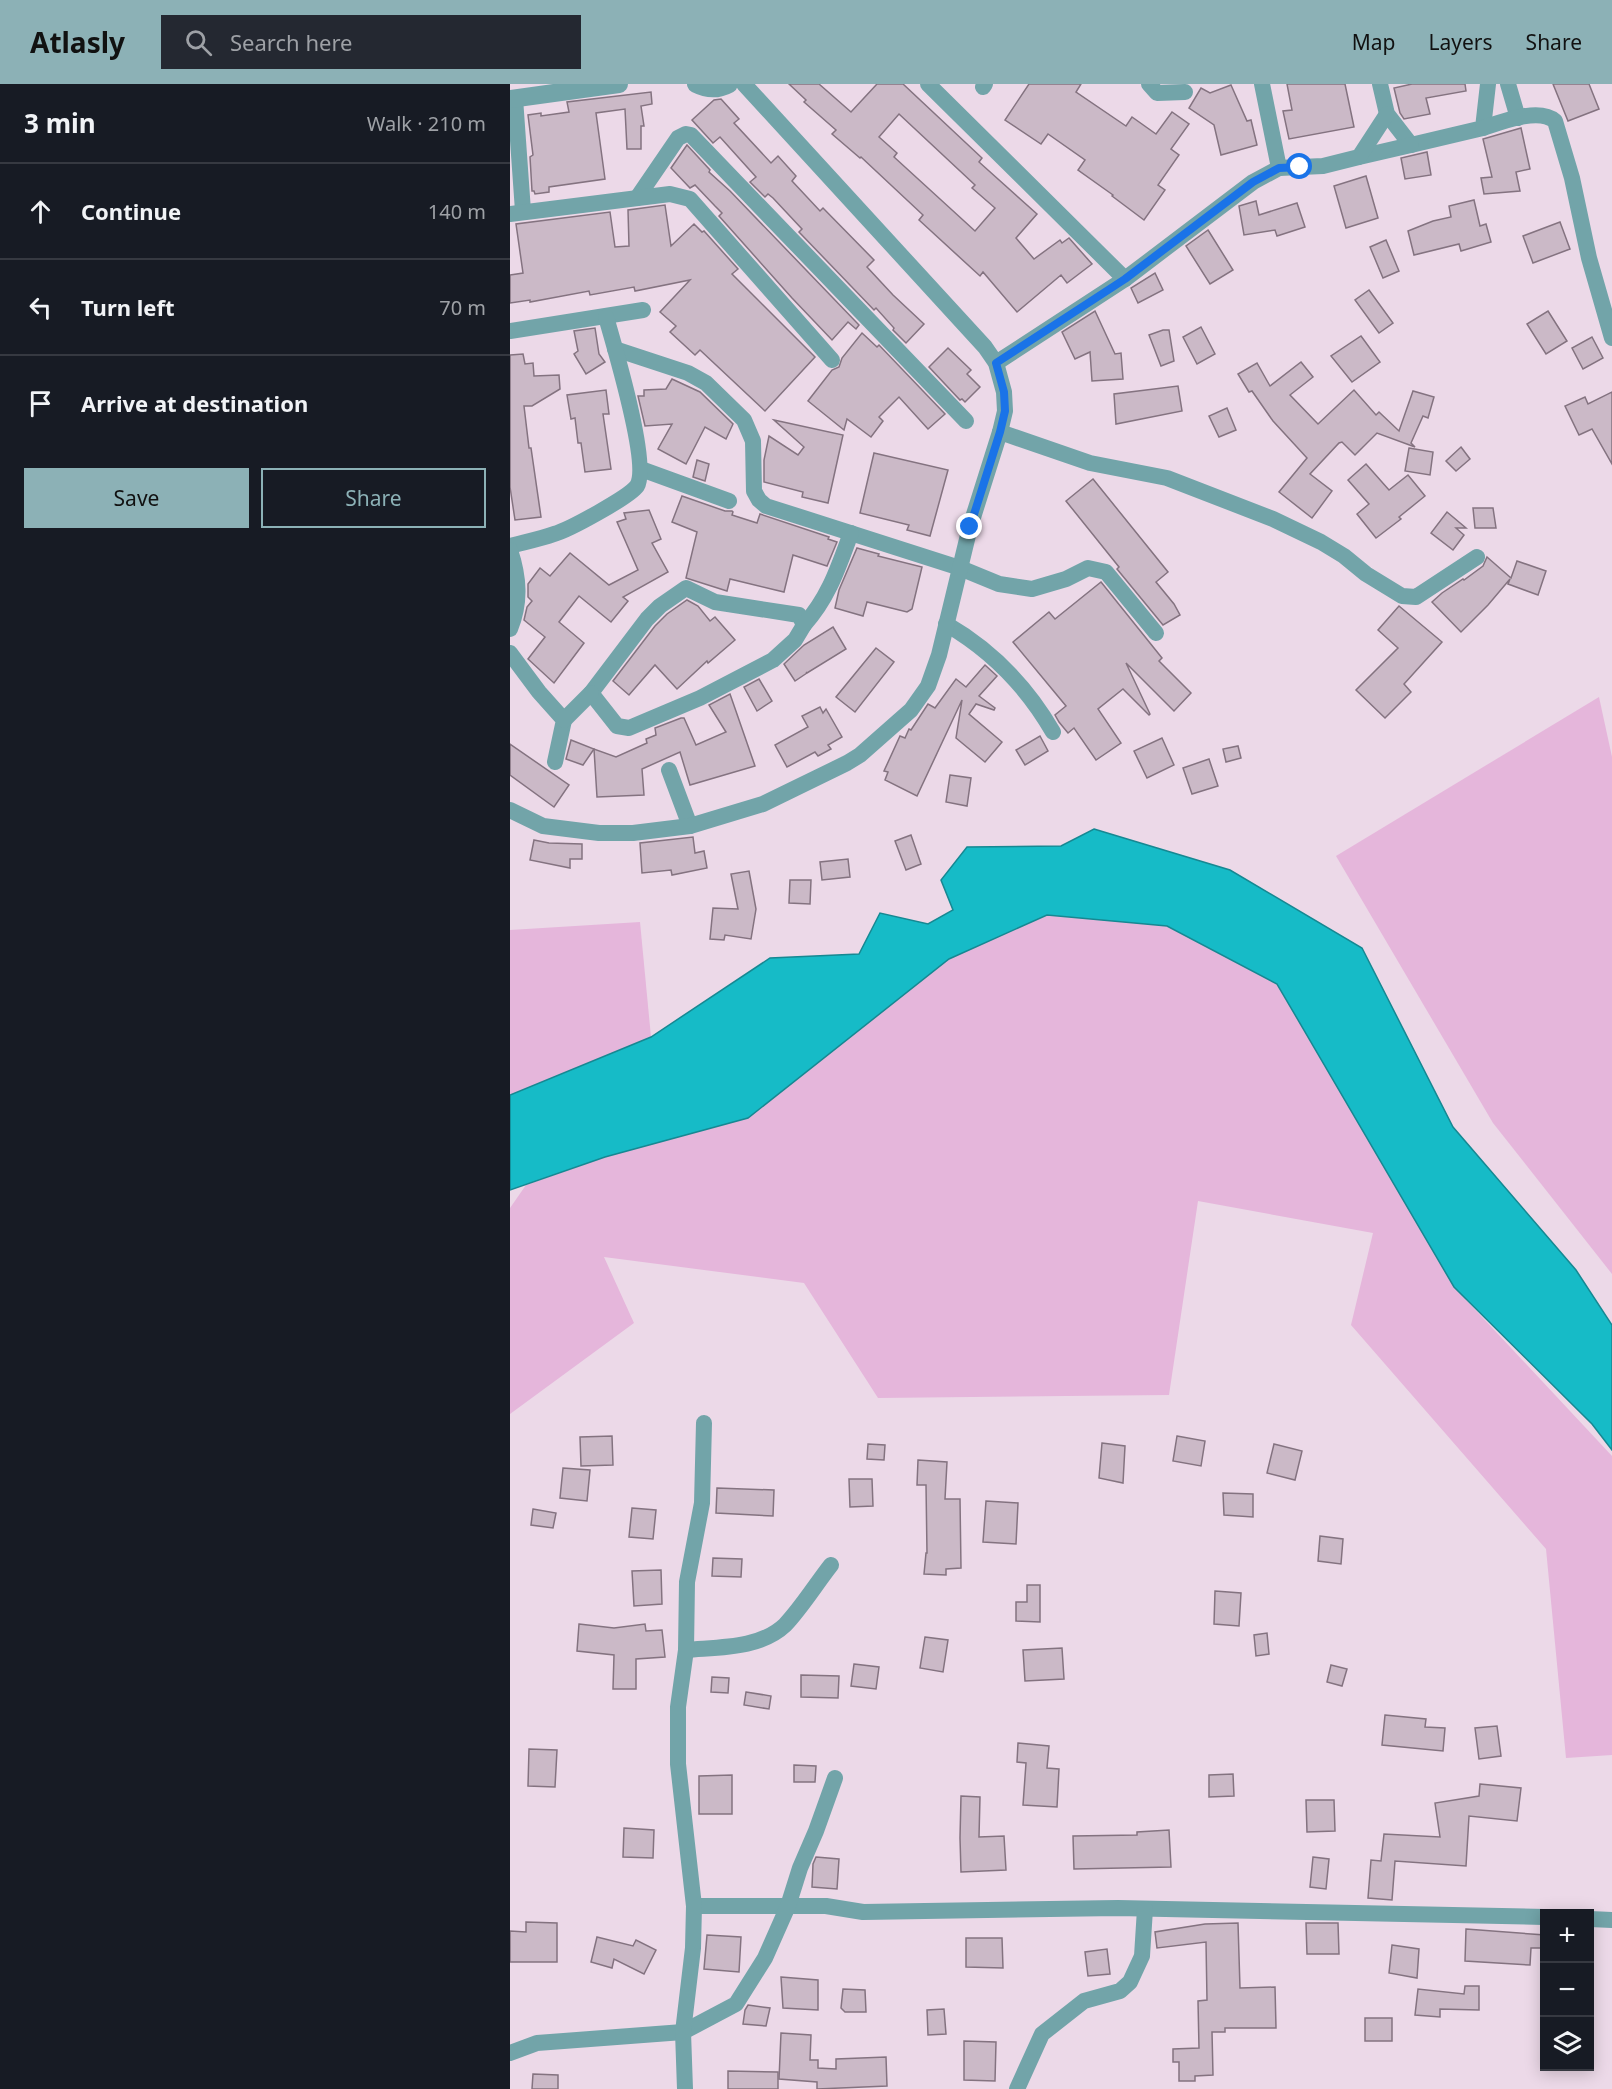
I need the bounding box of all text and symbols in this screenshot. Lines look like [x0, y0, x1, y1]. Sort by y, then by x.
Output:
search box [161, 15, 581, 69]
text: Atlasly [30, 23, 125, 61]
icon: search [182, 26, 215, 59]
text: Search here [230, 27, 352, 57]
text: Map [1352, 28, 1396, 56]
text: Layers [1429, 28, 1493, 56]
text: Share [1526, 28, 1582, 56]
text: 3 min [24, 105, 96, 141]
text: Walk · 210 m [367, 110, 486, 137]
route start [1286, 153, 1312, 179]
icon: ahead [24, 195, 57, 228]
text: Continue [81, 196, 181, 226]
text: 140 m [428, 198, 486, 225]
icon: left [24, 291, 57, 324]
text: Turn left [81, 292, 175, 322]
text: 70 m [439, 294, 486, 321]
icon: arrive [24, 387, 57, 420]
text: Arrive at destination [81, 388, 308, 418]
button: Save [24, 468, 249, 528]
button: Share [261, 468, 486, 528]
route end [956, 513, 982, 539]
map controls [1540, 1909, 1594, 2071]
button: + [1540, 1909, 1594, 1963]
button: − [1540, 1963, 1594, 2017]
button: layers [1540, 2017, 1594, 2071]

